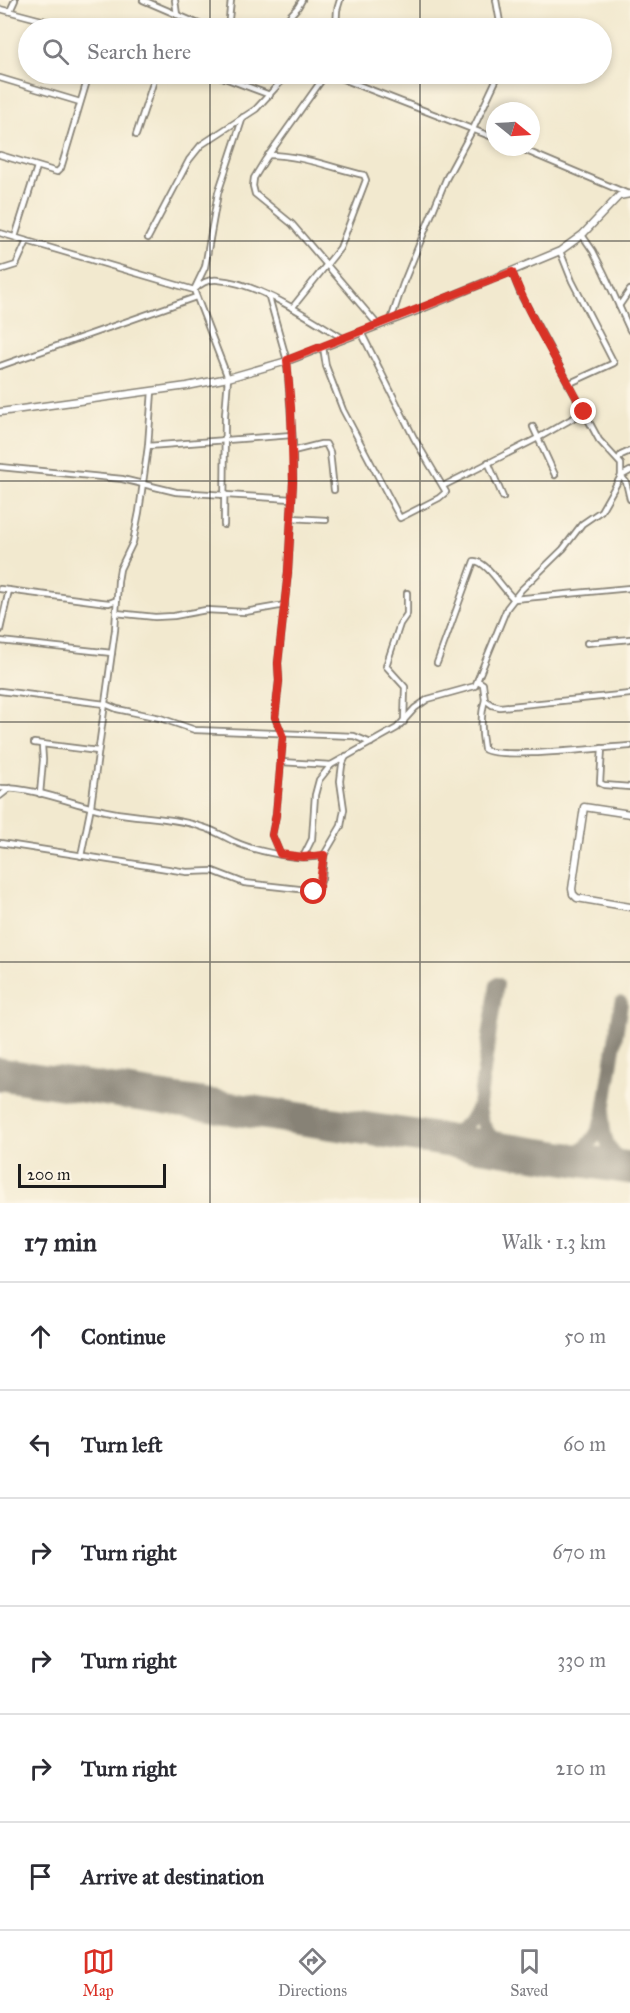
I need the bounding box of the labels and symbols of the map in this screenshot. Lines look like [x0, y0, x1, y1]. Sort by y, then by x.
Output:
north arrow [486, 102, 540, 156]
route end [570, 398, 596, 424]
route start [300, 878, 326, 904]
scale bar [18, 1161, 166, 1188]

